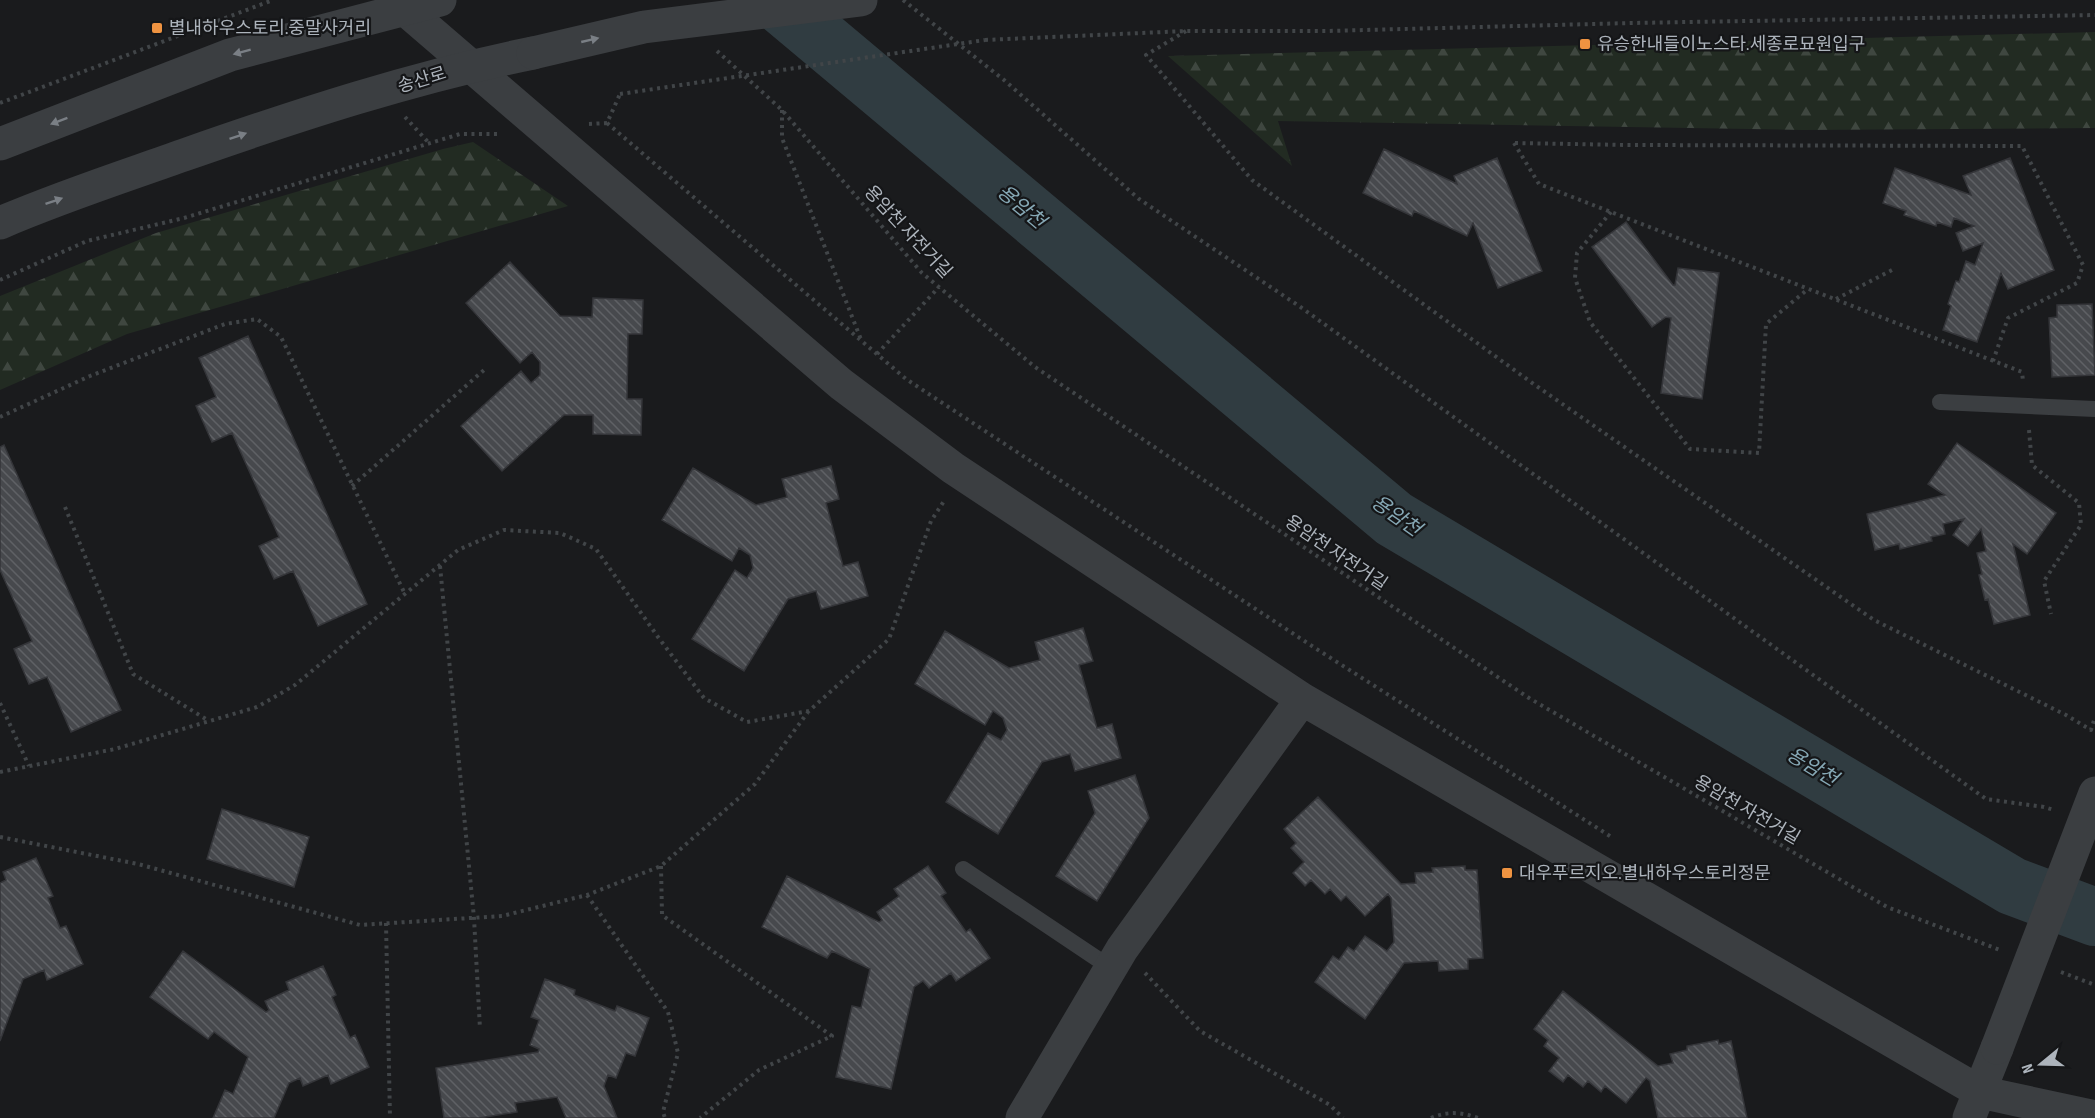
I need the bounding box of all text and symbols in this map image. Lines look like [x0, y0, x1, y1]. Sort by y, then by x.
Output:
place label: 별내하우스토리.중말사거리 [169, 18, 371, 39]
marker: 별내하우스토리.중말사거리 [150, 21, 164, 35]
one-way arrow [580, 34, 599, 44]
place label: 유승한내들이노스타.세종로묘원입구 [1597, 34, 1865, 55]
marker: 유승한내들이노스타.세종로묘원입구 [1578, 37, 1592, 51]
one-way arrow [232, 48, 250, 57]
street label: 송산로 [395, 63, 449, 97]
one-way arrow [50, 116, 68, 126]
one-way arrow [229, 131, 247, 141]
water label: 용암천 [992, 180, 1052, 236]
street label: 용암천 자전거길 [860, 181, 956, 283]
one-way arrow [45, 195, 63, 205]
water label: 용암천 [1367, 490, 1428, 543]
street label: 용암천 자전거길 [1281, 511, 1391, 595]
water label: 용암천 [1782, 742, 1844, 793]
street label: 용암천 자전거길 [1690, 771, 1804, 849]
place label: 대우푸르지오.별내하우스토리정문 [1519, 863, 1771, 884]
marker: 대우푸르지오.별내하우스토리정문 [1500, 866, 1514, 880]
north arrow [2011, 1034, 2071, 1094]
text: N [2018, 1061, 2039, 1076]

